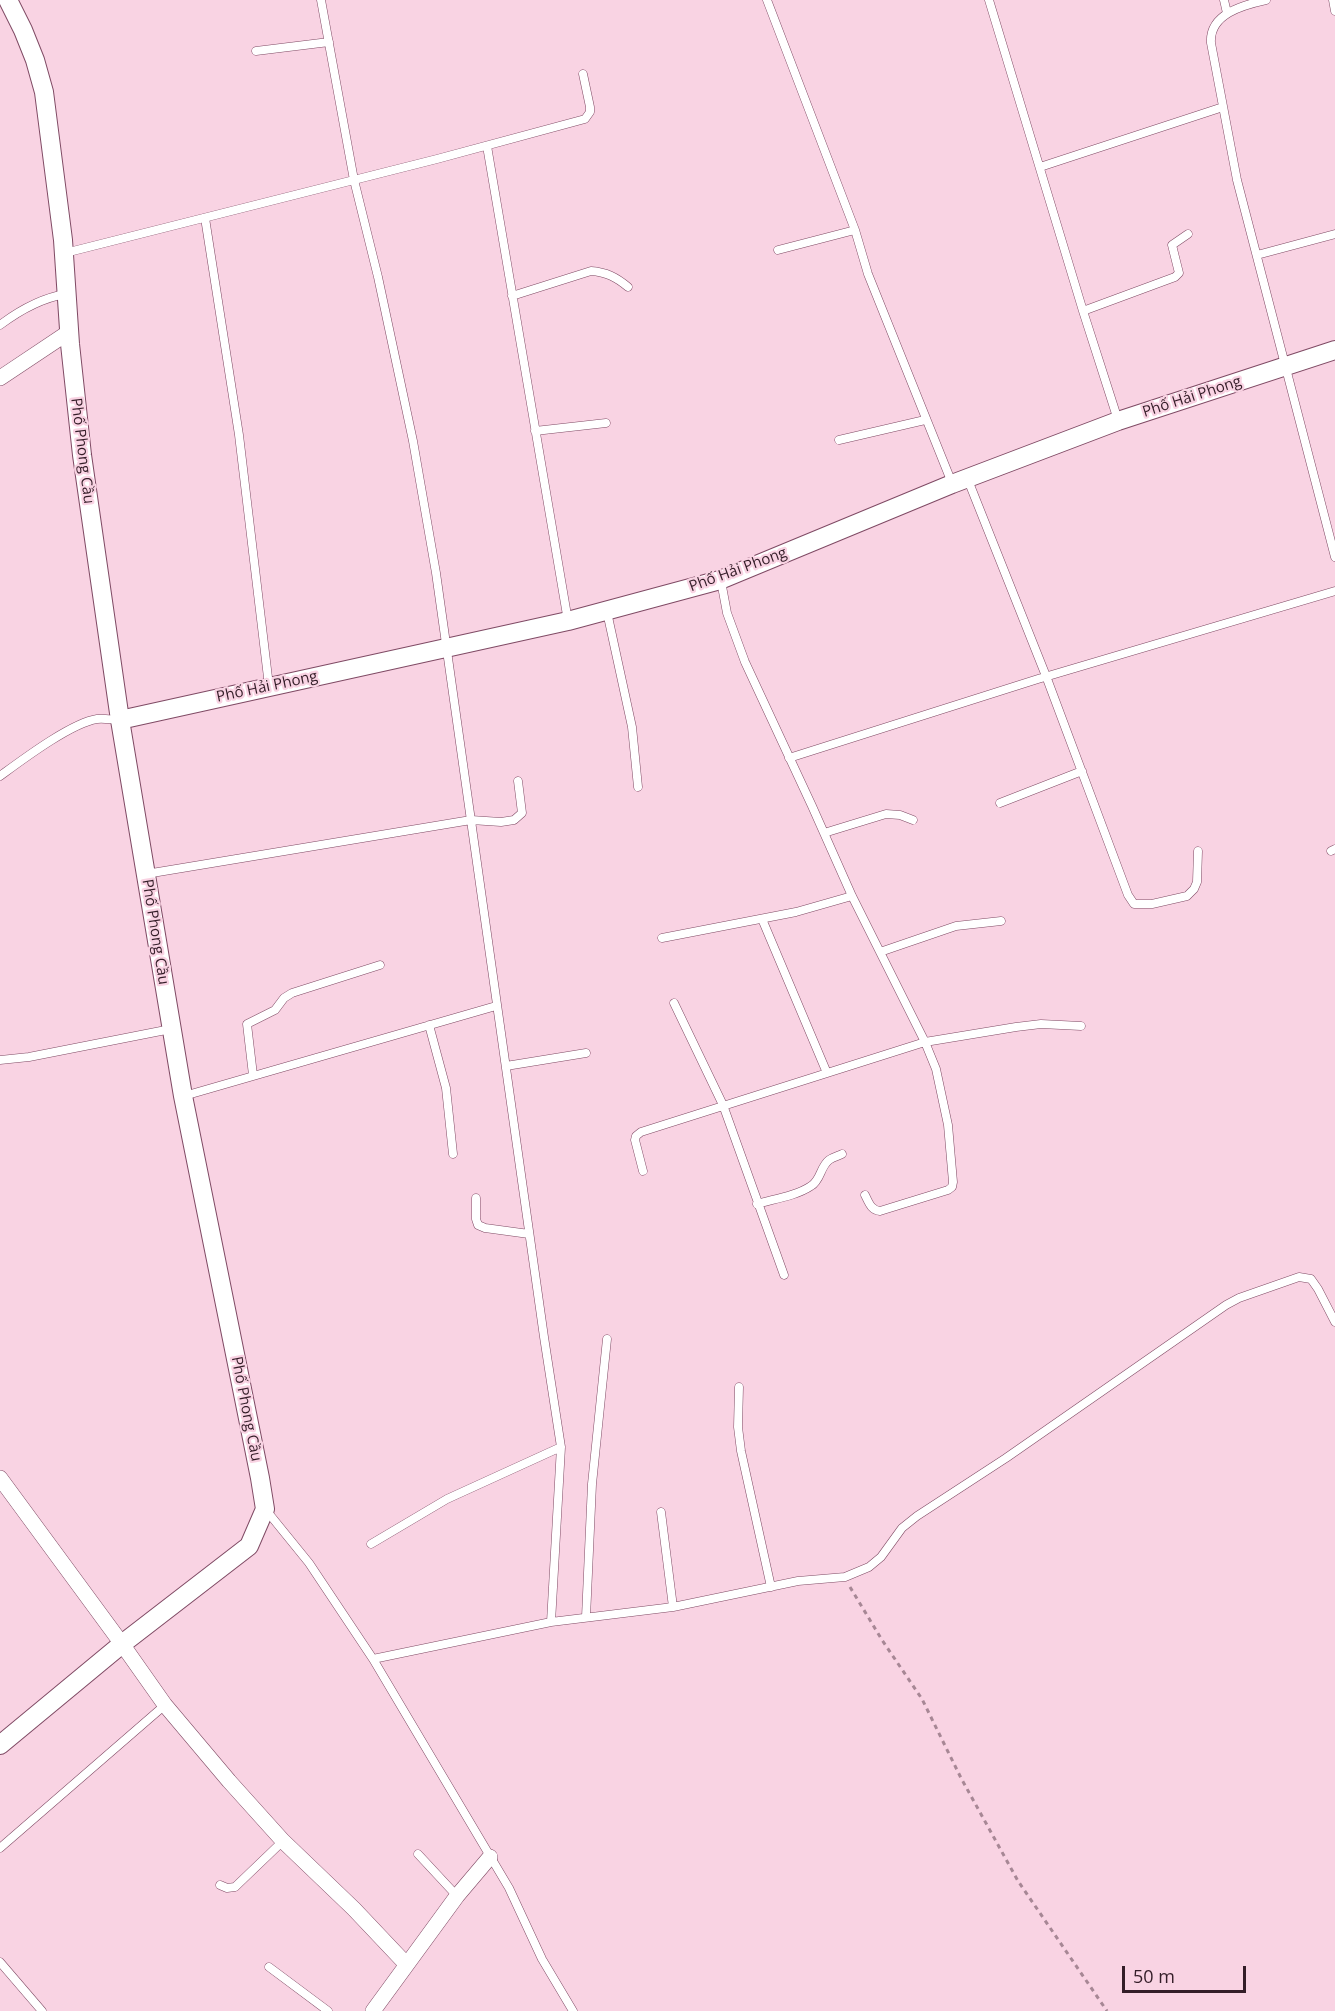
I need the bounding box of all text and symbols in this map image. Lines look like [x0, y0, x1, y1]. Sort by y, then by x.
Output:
street label: Phố Hải Phong [1140, 373, 1244, 421]
street label: Phố Phong Cầu [67, 397, 97, 505]
street label: Phố Hải Phong [687, 544, 789, 596]
street label: Phố Hải Phong [215, 668, 319, 706]
street label: Phố Phong Cầu [138, 878, 172, 986]
street label: Phố Phong Cầu [227, 1355, 265, 1463]
scale bar [1125, 1954, 1250, 1992]
text: 50 m [1133, 1964, 1175, 1988]

